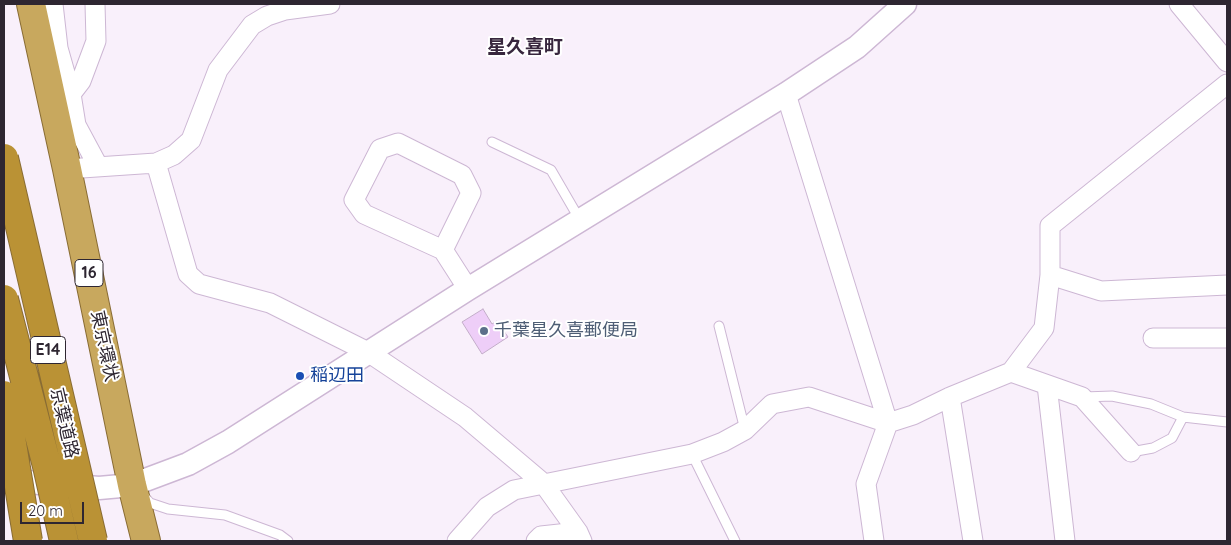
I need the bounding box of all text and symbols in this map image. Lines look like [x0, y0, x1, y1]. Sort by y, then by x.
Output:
district label: 星久喜町 [487, 36, 563, 58]
road number: 16 [75, 260, 103, 286]
street label: 東京環状 [86, 309, 122, 383]
place label: 千葉星久喜郵便局 [494, 320, 638, 342]
marker: 千葉星久喜郵便局 [478, 325, 490, 337]
road number: E14 [30, 336, 66, 364]
place label: 稲辺田 [310, 365, 364, 387]
marker: 稲辺田 [294, 370, 306, 382]
street label: 京葉道路 [45, 385, 83, 461]
scale bar [22, 492, 86, 524]
text: 20 m [28, 501, 63, 520]

